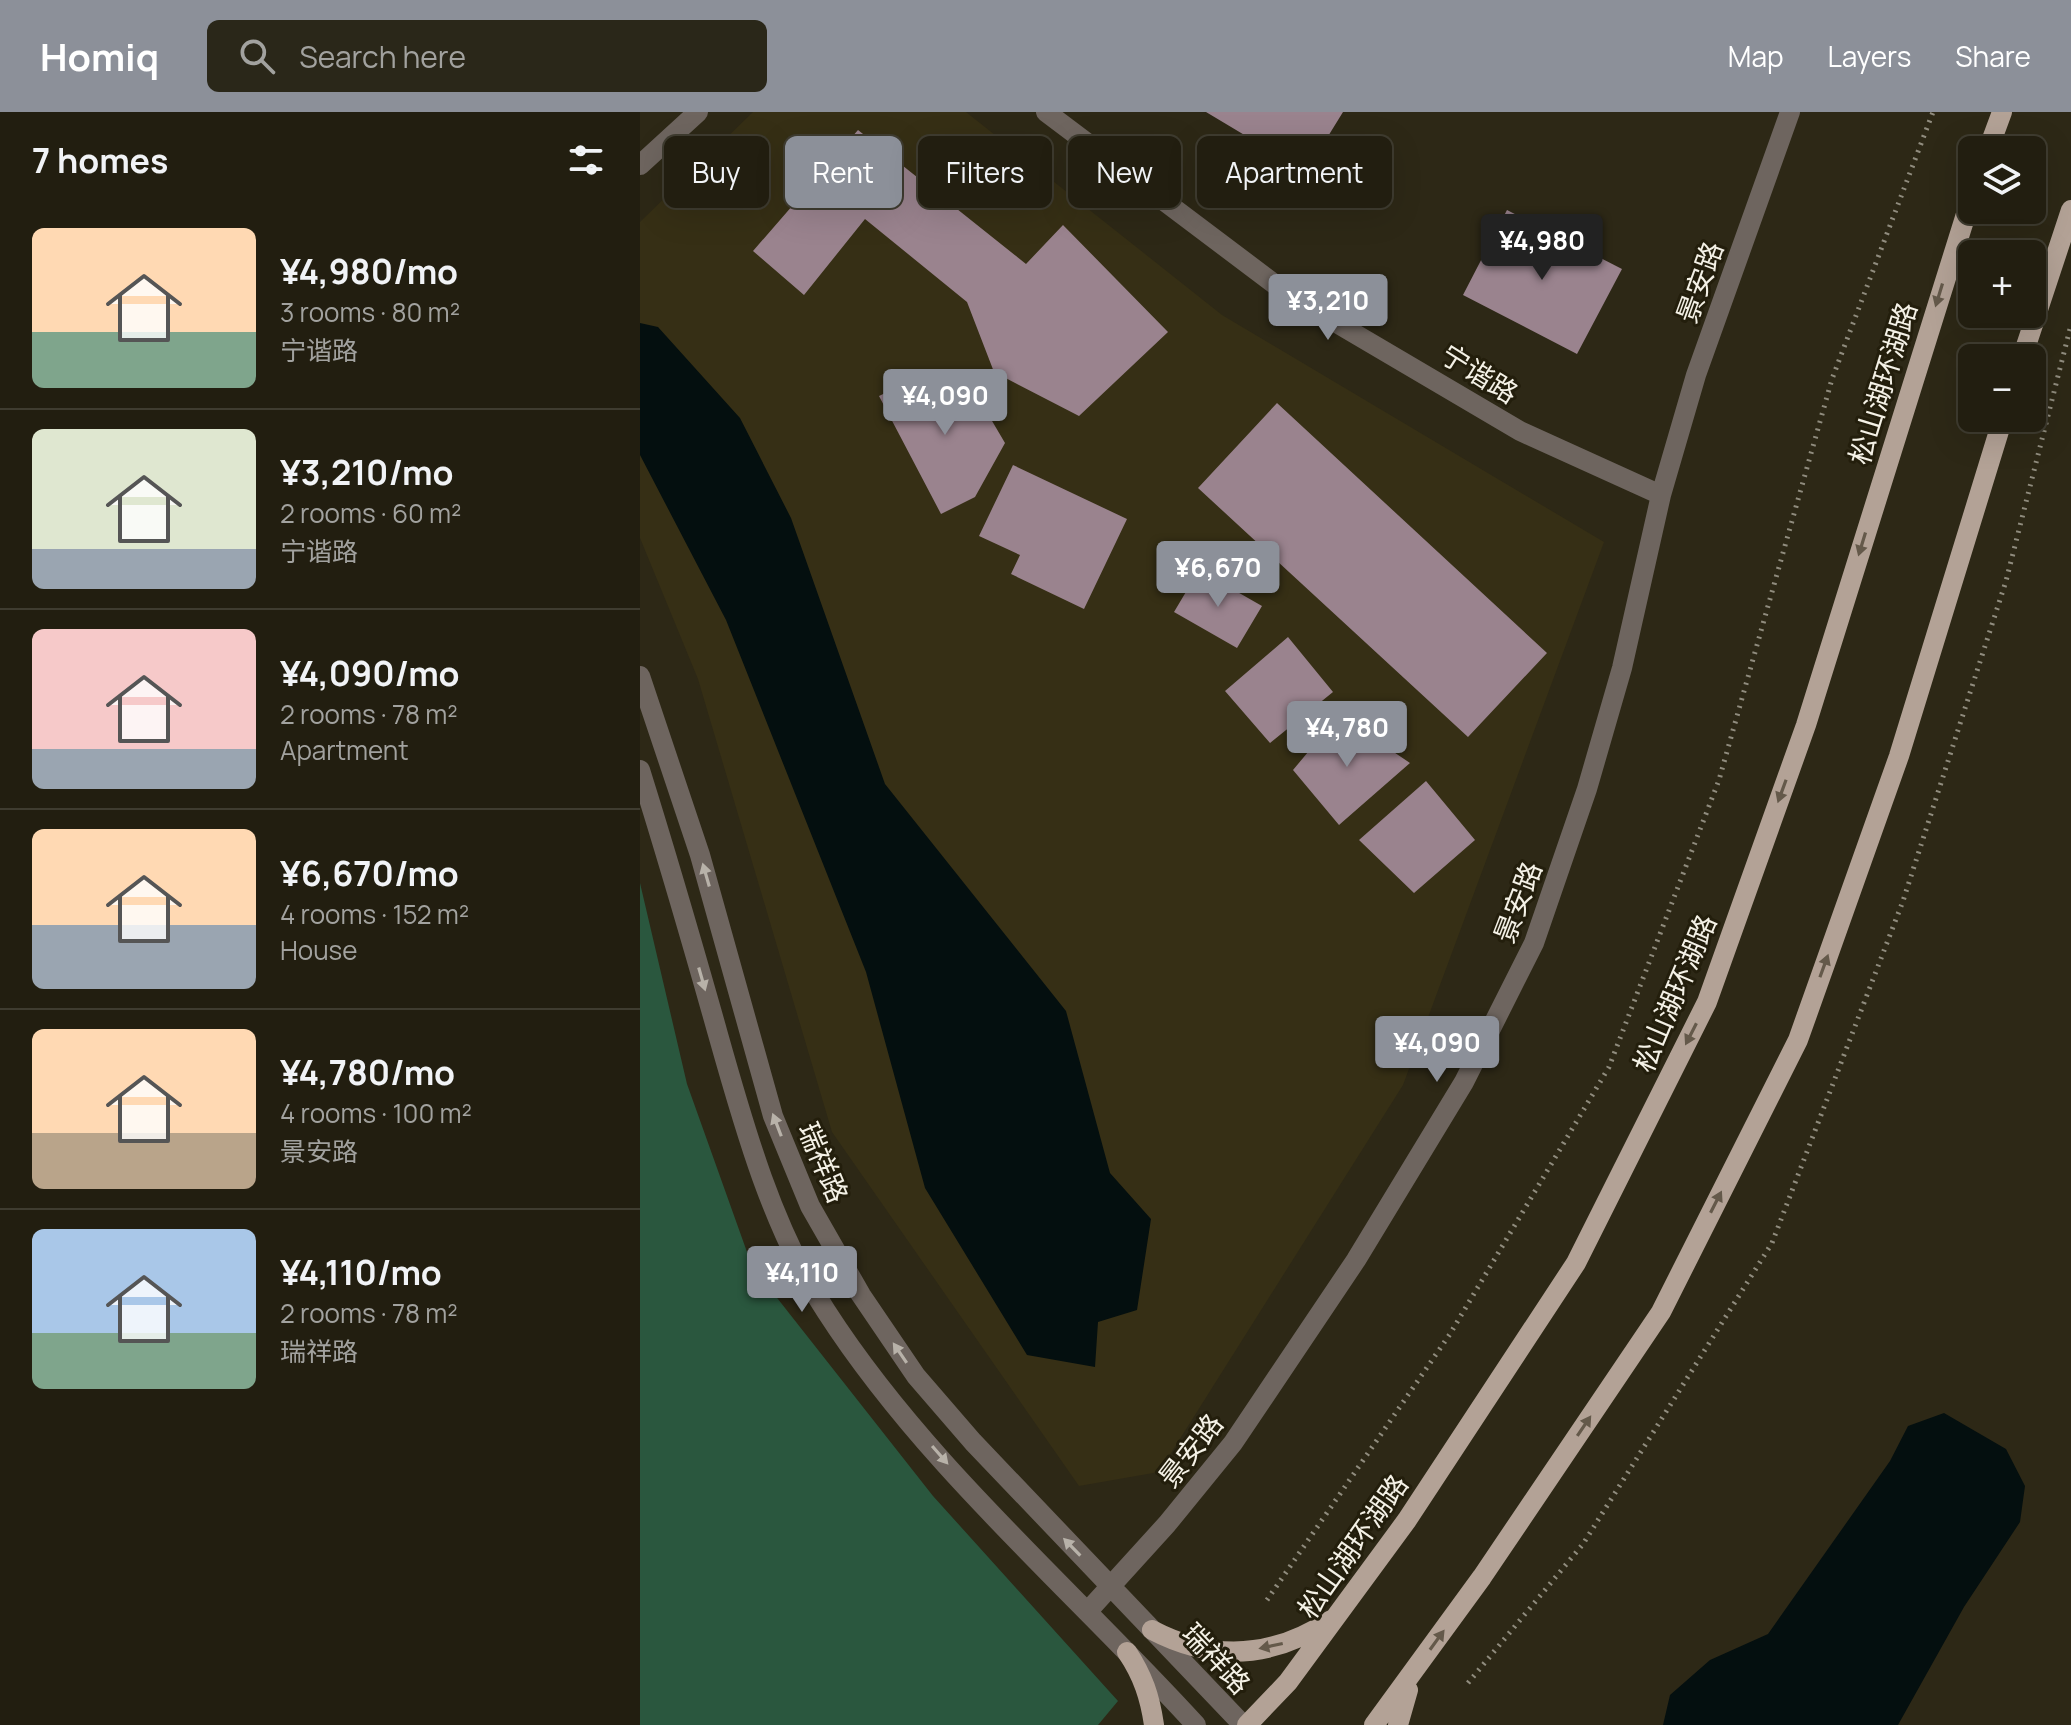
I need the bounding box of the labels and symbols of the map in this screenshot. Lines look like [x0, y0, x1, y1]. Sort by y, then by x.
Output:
pin: ¥4,980 [1477, 214, 1607, 282]
street label: 景安路 [1667, 236, 1731, 328]
pin: ¥3,210 [1263, 274, 1393, 342]
one-way arrow [1932, 284, 1945, 308]
street label: 松山湖环湖路 [1839, 297, 1925, 469]
street label: 宁谐路 [1434, 335, 1526, 411]
pin: ¥4,090 [880, 369, 1010, 437]
one-way arrow [1855, 532, 1868, 556]
pin: ¥6,670 [1153, 541, 1283, 609]
pin: ¥4,780 [1282, 701, 1412, 769]
one-way arrow [1775, 779, 1788, 803]
street label: 景安路 [1484, 856, 1550, 948]
one-way arrow [699, 862, 712, 886]
street label: 松山湖环湖路 [1624, 908, 1724, 1078]
one-way arrow [1819, 954, 1831, 978]
one-way arrow [696, 967, 709, 991]
pin: ¥4,090 [1372, 1016, 1502, 1084]
one-way arrow [1684, 1023, 1698, 1046]
one-way arrow [770, 1113, 783, 1137]
street label: 瑞祥路 [790, 1116, 858, 1208]
one-way arrow [1710, 1191, 1723, 1214]
pin: ¥4,110 [737, 1246, 867, 1314]
one-way arrow [893, 1342, 908, 1363]
street label: 景安路 [1149, 1405, 1231, 1495]
one-way arrow [1577, 1415, 1592, 1436]
one-way arrow [931, 1445, 948, 1465]
street label: 松山湖环湖路 [1288, 1466, 1416, 1626]
one-way arrow [1064, 1538, 1082, 1557]
street label: 瑞祥路 [1174, 1614, 1260, 1702]
one-way arrow [1429, 1629, 1445, 1651]
one-way arrow [1258, 1640, 1283, 1653]

